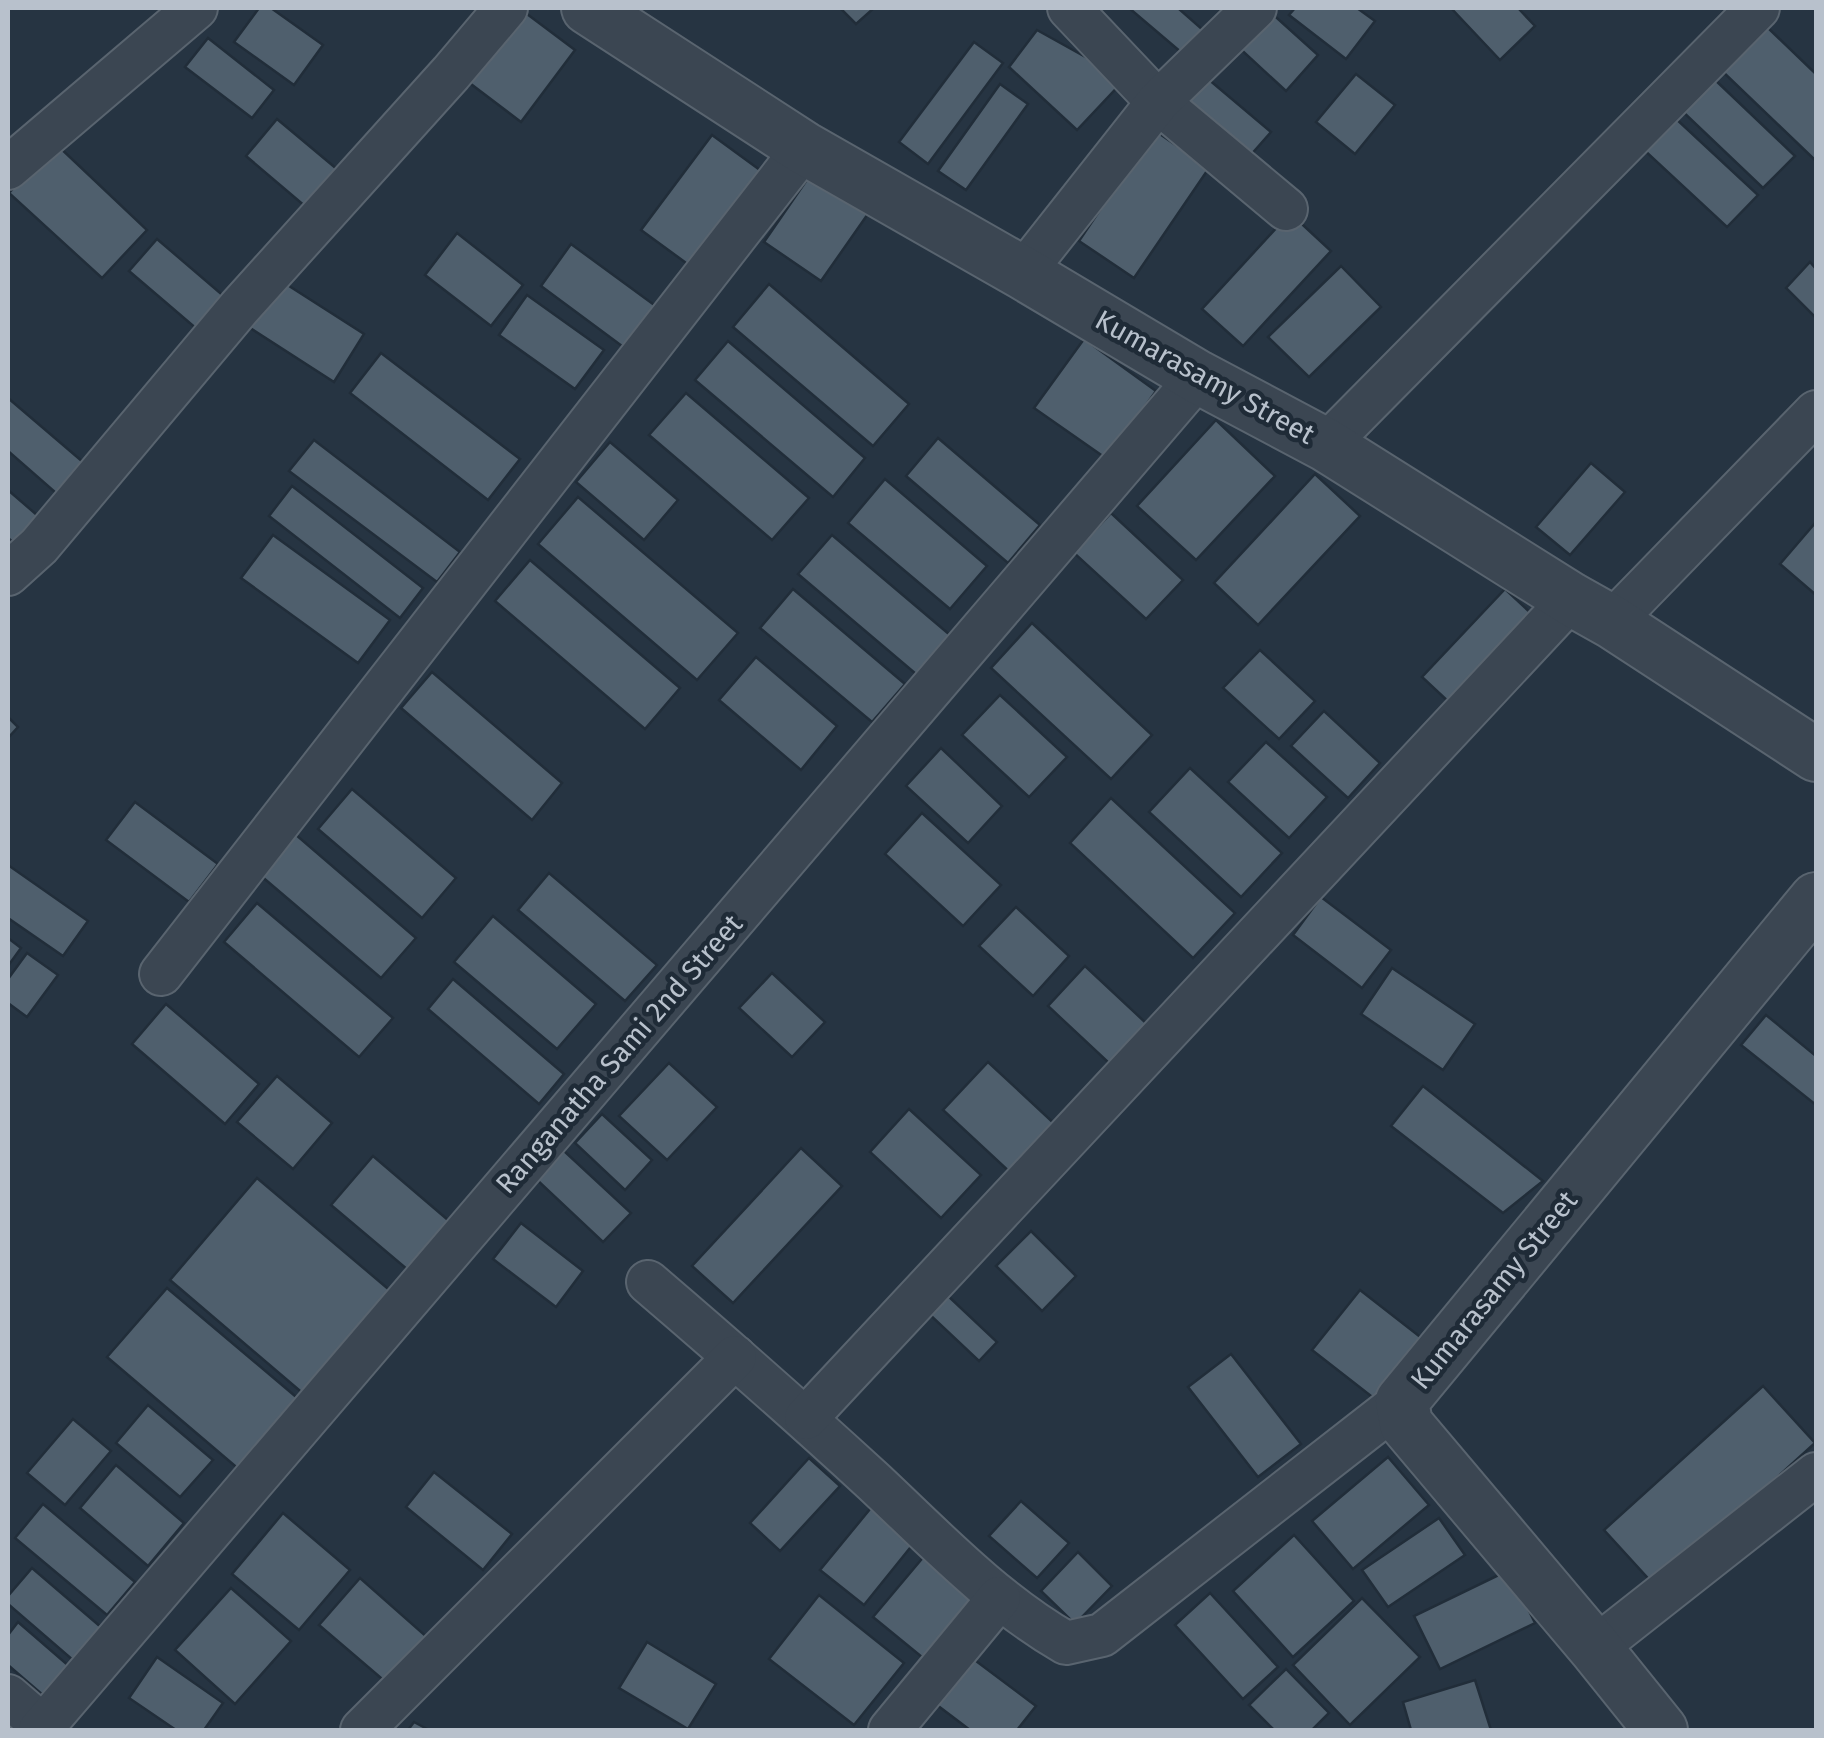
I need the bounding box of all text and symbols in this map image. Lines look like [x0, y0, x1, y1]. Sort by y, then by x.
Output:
street label: Kumarasamy Street [1090, 303, 1321, 451]
street label: Ranganatha Sami 2nd Street [489, 907, 750, 1200]
street label: Kumarasamy Street [1404, 1184, 1585, 1396]

